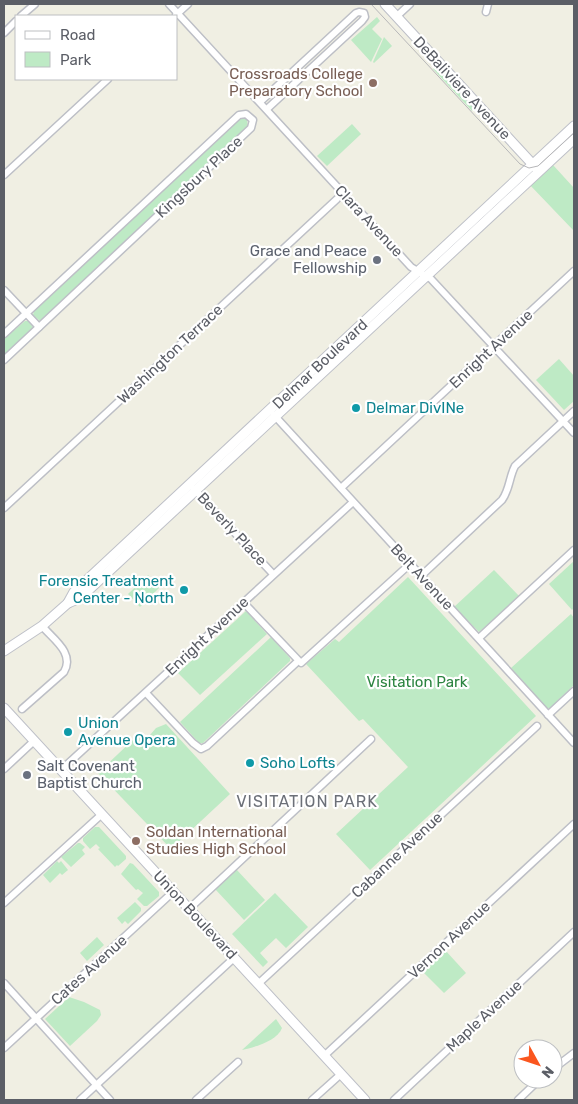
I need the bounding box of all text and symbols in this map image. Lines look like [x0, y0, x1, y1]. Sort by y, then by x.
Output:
legend [15, 15, 178, 80]
text: Road [60, 26, 96, 44]
street label: DeBaliviere Avenue [410, 33, 514, 143]
text: Park [60, 51, 91, 69]
place label: Crossroads College Preparatory School [229, 65, 363, 100]
marker: Crossroads College Preparatory School [367, 77, 379, 89]
street label: Kingsbury Place [152, 132, 246, 222]
street label: Clara Avenue [331, 181, 407, 261]
place label: Grace and Peace Fellowship [250, 242, 367, 277]
marker: Grace and Peace Fellowship [371, 254, 383, 266]
street label: Washington Terrace [114, 301, 226, 407]
street label: Enright Avenue [446, 306, 536, 392]
street label: Delmar Boulevard [269, 315, 371, 413]
place label: Delmar DivINe [366, 399, 464, 417]
marker: Delmar DivINe [350, 402, 362, 414]
street label: Beverly Place [193, 489, 271, 569]
street label: Belt Avenue [387, 540, 457, 614]
place label: Forensic Treatment Center - North [39, 572, 174, 607]
marker: Forensic Treatment Center - North [178, 584, 190, 596]
street label: Enright Avenue [162, 593, 252, 679]
park label: Visitation Park [367, 673, 468, 691]
place label: Union Avenue Opera [78, 714, 176, 749]
marker: Union Avenue Opera [62, 726, 74, 738]
place label: Soho Lofts [260, 754, 336, 772]
place label: Salt Covenant Baptist Church [37, 757, 142, 792]
marker: Soho Lofts [244, 757, 256, 769]
marker: Salt Covenant Baptist Church [21, 769, 33, 781]
district label: VISITATION PARK [236, 792, 378, 811]
street label: Cabanne Avenue [348, 808, 446, 902]
place label: Soldan International Studies High School [146, 823, 287, 858]
marker: Soldan International Studies High School [130, 835, 142, 847]
street label: Union Boulevard [149, 867, 241, 963]
street label: Vernon Avenue [404, 897, 494, 983]
street label: Cates Avenue [47, 931, 131, 1009]
street label: Maple Avenue [442, 976, 526, 1056]
north arrow [513, 1039, 563, 1089]
text: N [538, 1063, 557, 1081]

